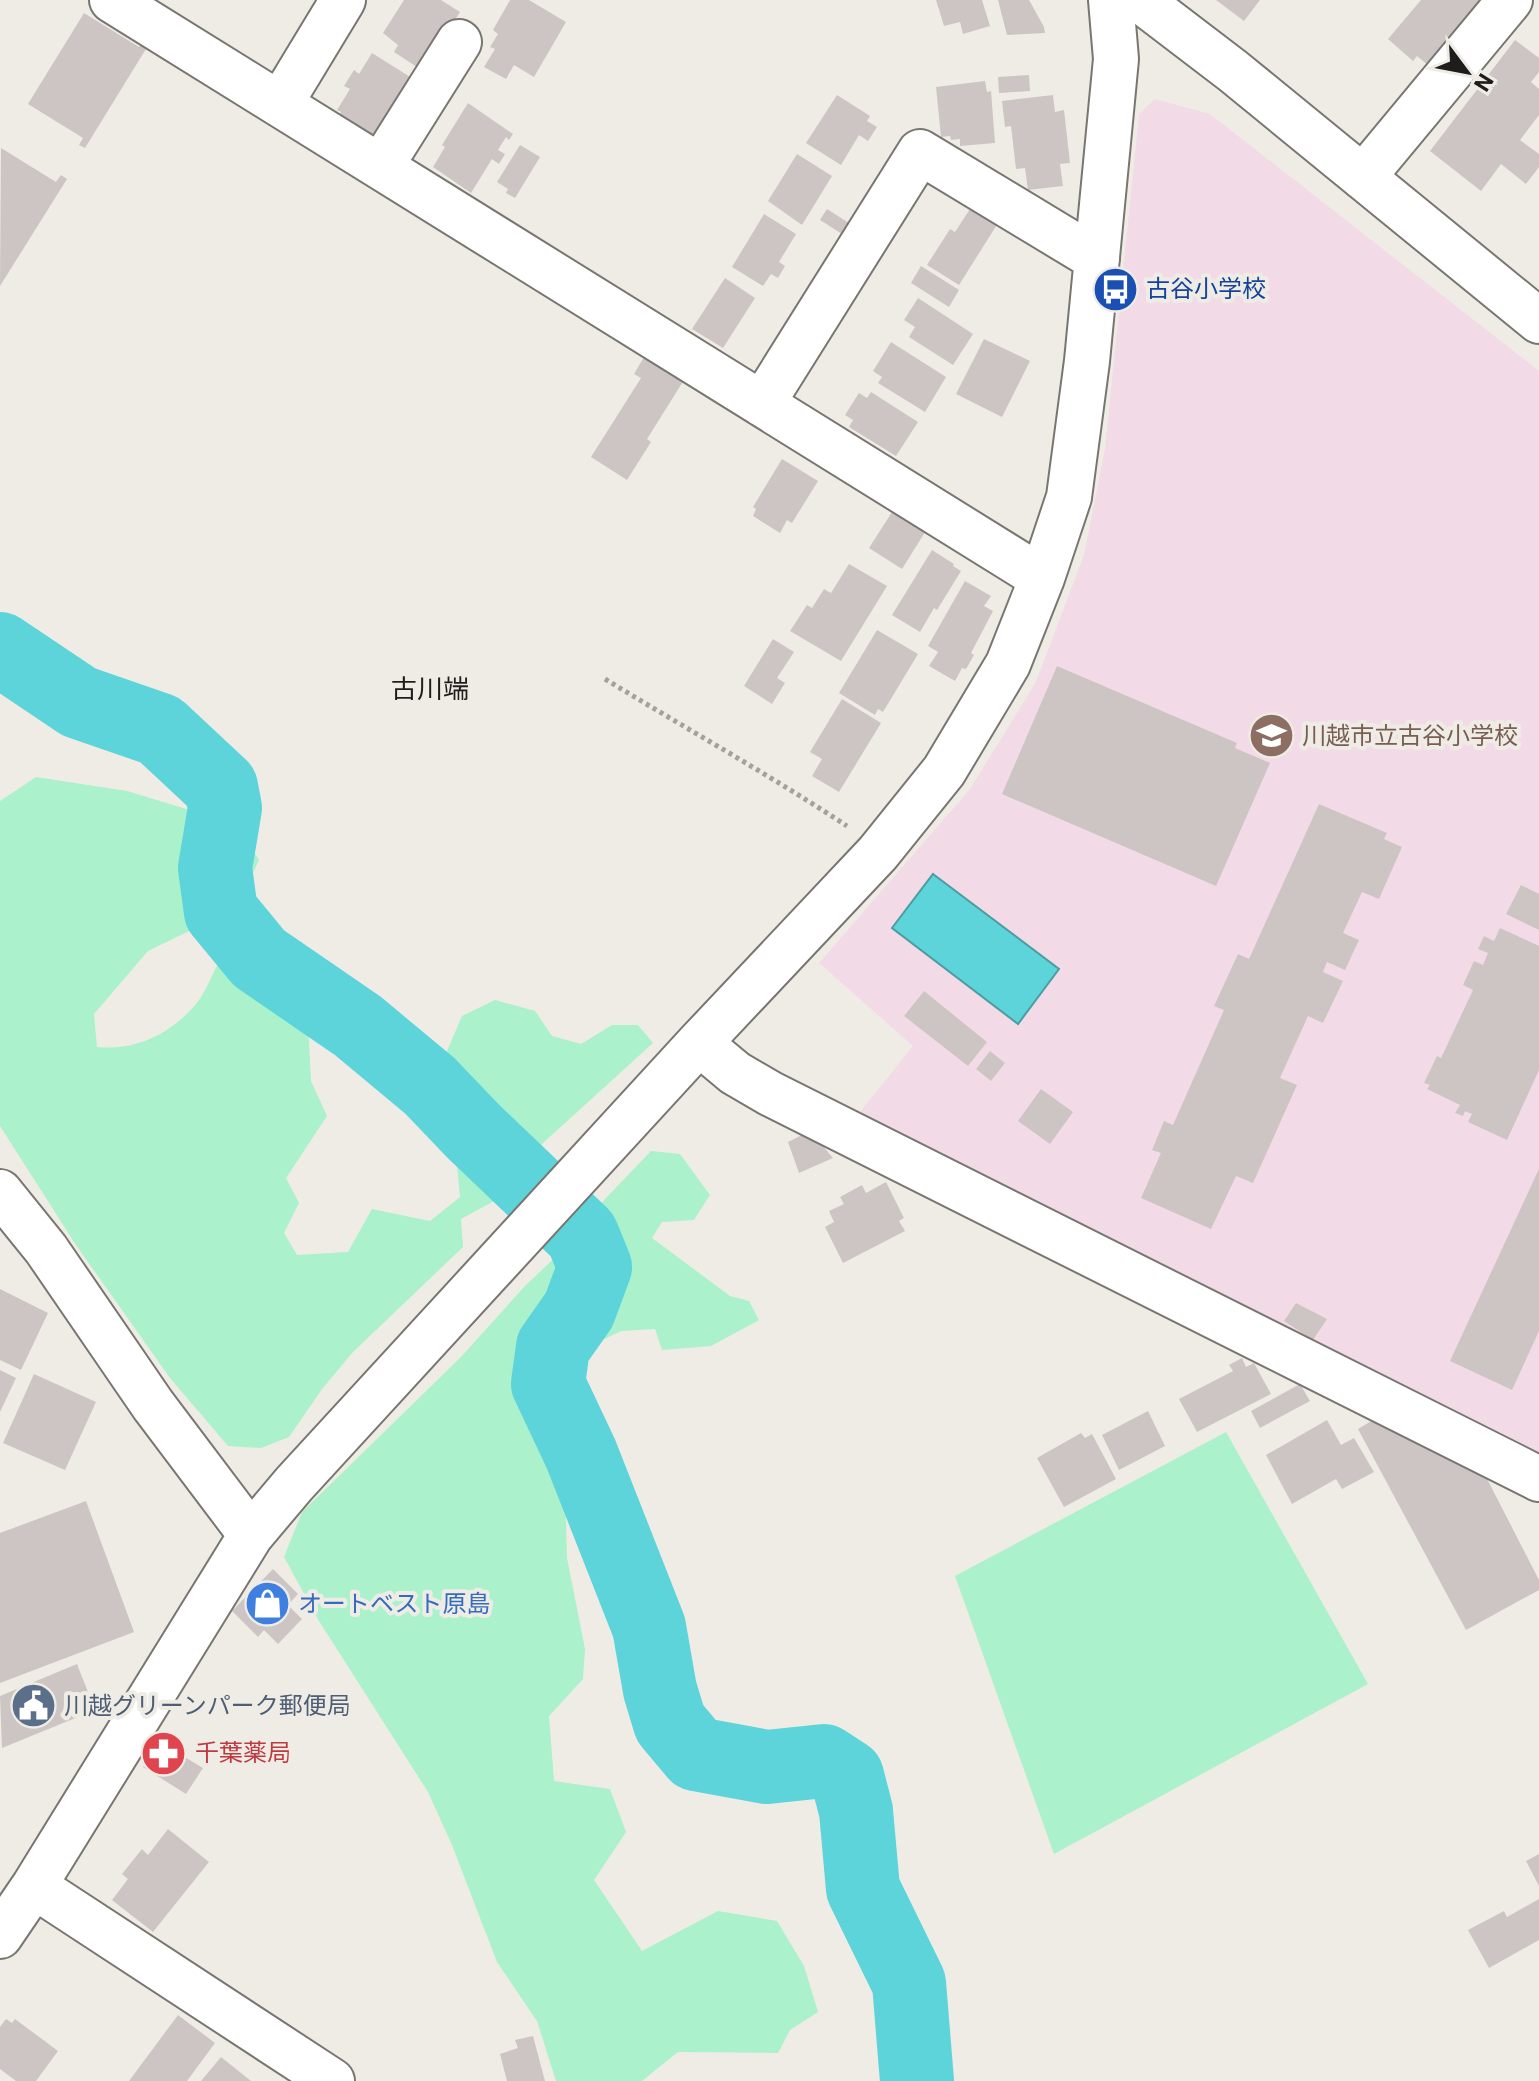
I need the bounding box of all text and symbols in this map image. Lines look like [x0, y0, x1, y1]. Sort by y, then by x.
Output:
north arrow [1427, 32, 1507, 112]
text: N [1469, 69, 1498, 96]
bus stop icon: 古谷小学校 [1091, 265, 1139, 313]
place label: 古谷小学校 [1146, 275, 1266, 303]
district label: 古川端 [391, 674, 469, 704]
school or university icon: 川越市立古谷小学校 [1247, 712, 1295, 760]
place label: 川越市立古谷小学校 [1302, 722, 1518, 750]
shop icon: オートベスト原島 [243, 1580, 291, 1628]
place label: オートベスト原島 [298, 1590, 490, 1618]
public building icon: 川越グリーンパーク郵便局 [9, 1682, 57, 1730]
place label: 川越グリーンパーク郵便局 [64, 1692, 351, 1720]
pharmacy icon: 千葉薬局 [140, 1729, 188, 1777]
place label: 千葉薬局 [195, 1739, 291, 1767]

